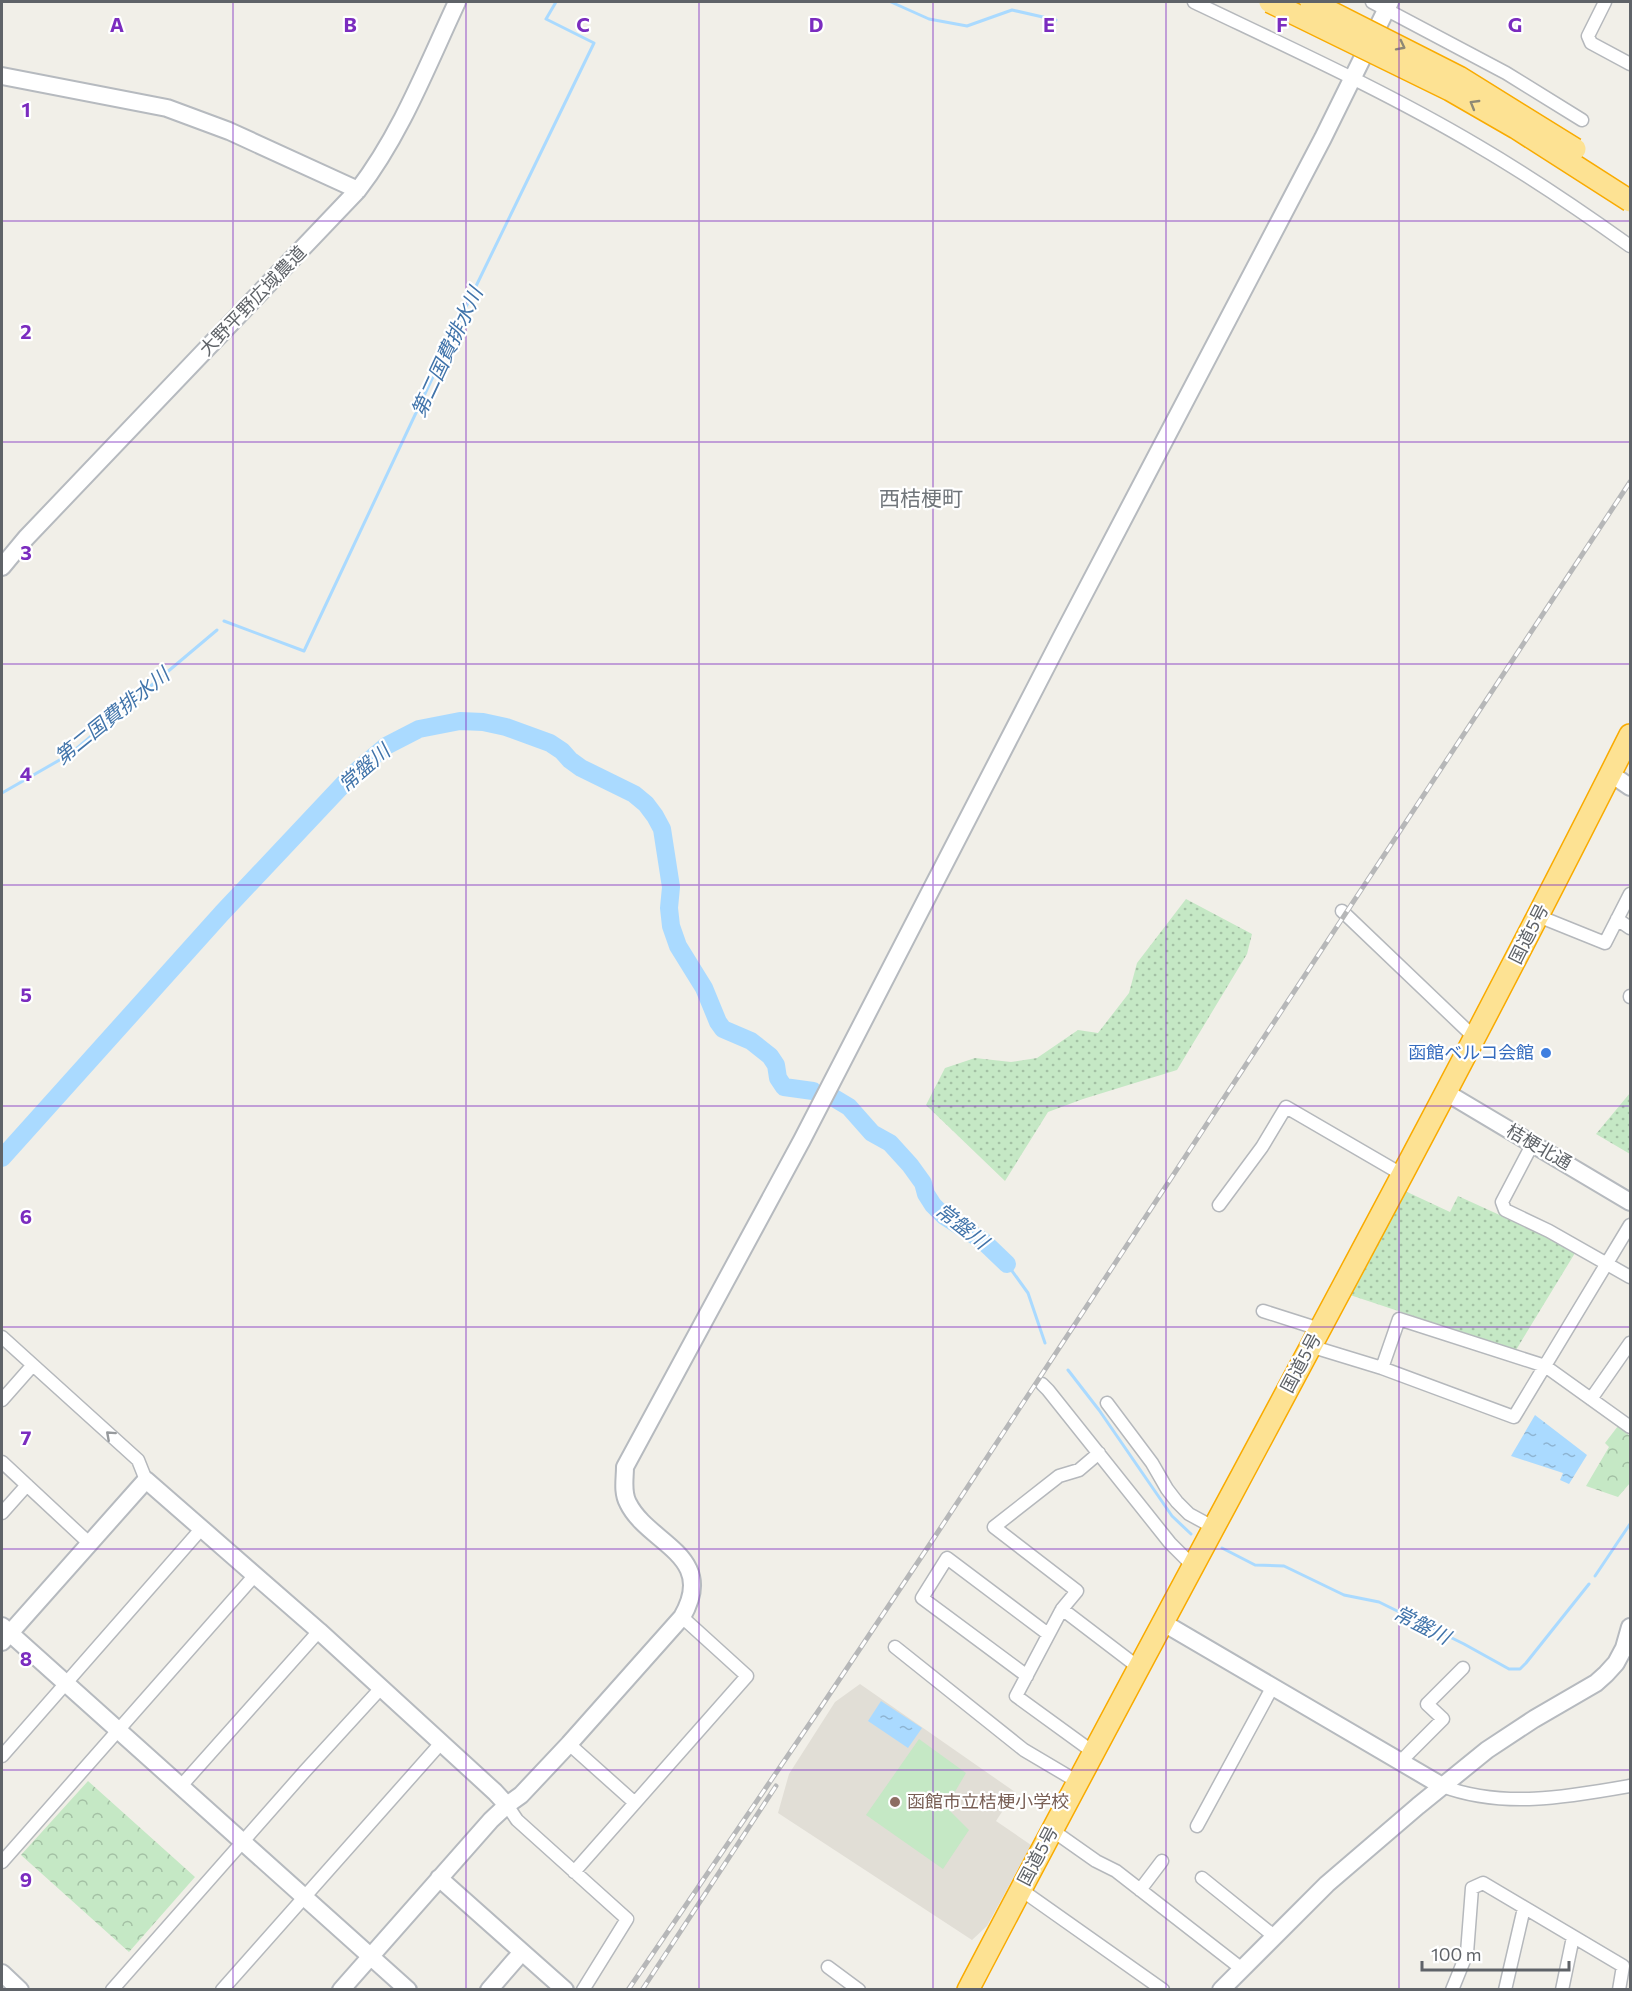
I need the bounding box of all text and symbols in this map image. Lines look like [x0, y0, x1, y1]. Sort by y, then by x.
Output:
text: A [110, 12, 124, 36]
text: B [343, 12, 357, 36]
text: C [576, 12, 590, 36]
text: D [809, 12, 823, 36]
text: E [1043, 12, 1055, 36]
text: F [1276, 12, 1288, 36]
text: G [1508, 12, 1522, 36]
one-way arrow [1395, 39, 1406, 51]
text: 1 [21, 97, 31, 121]
one-way arrow [1470, 100, 1480, 111]
street label: 大野平野広域農道 [194, 241, 310, 360]
water label: 第二国費排水川 [406, 281, 487, 420]
text: 2 [20, 319, 32, 343]
district label: 西桔梗町 [879, 485, 963, 510]
text: 3 [20, 540, 32, 564]
water label: 第二国費排水川 [49, 661, 175, 769]
water label: 常盤川 [333, 737, 395, 796]
text: 4 [20, 761, 32, 785]
street label: 国道5号 [1504, 900, 1553, 967]
text: 5 [20, 982, 32, 1006]
place label: 函館ベルコ会館 [1408, 1041, 1534, 1063]
marker: 函館ベルコ会館 [1539, 1046, 1553, 1060]
street label: 桔梗北通 [1503, 1119, 1576, 1174]
water label: 常盤川 [932, 1197, 995, 1254]
text: 6 [20, 1204, 32, 1228]
street label: 国道5号 [1275, 1329, 1325, 1396]
text: 7 [21, 1425, 32, 1449]
one-way arrow [106, 1431, 117, 1442]
water label: 常盤川 [1390, 1600, 1456, 1649]
text: 8 [20, 1646, 32, 1670]
place label: 函館市立桔梗小学校 [907, 1790, 1069, 1812]
marker: 函館市立桔梗小学校 [888, 1795, 902, 1809]
street label: 国道5号 [1012, 1822, 1062, 1889]
text: 9 [20, 1867, 32, 1891]
scale bar [1422, 1934, 1569, 1972]
text: 100 m [1431, 1943, 1481, 1965]

